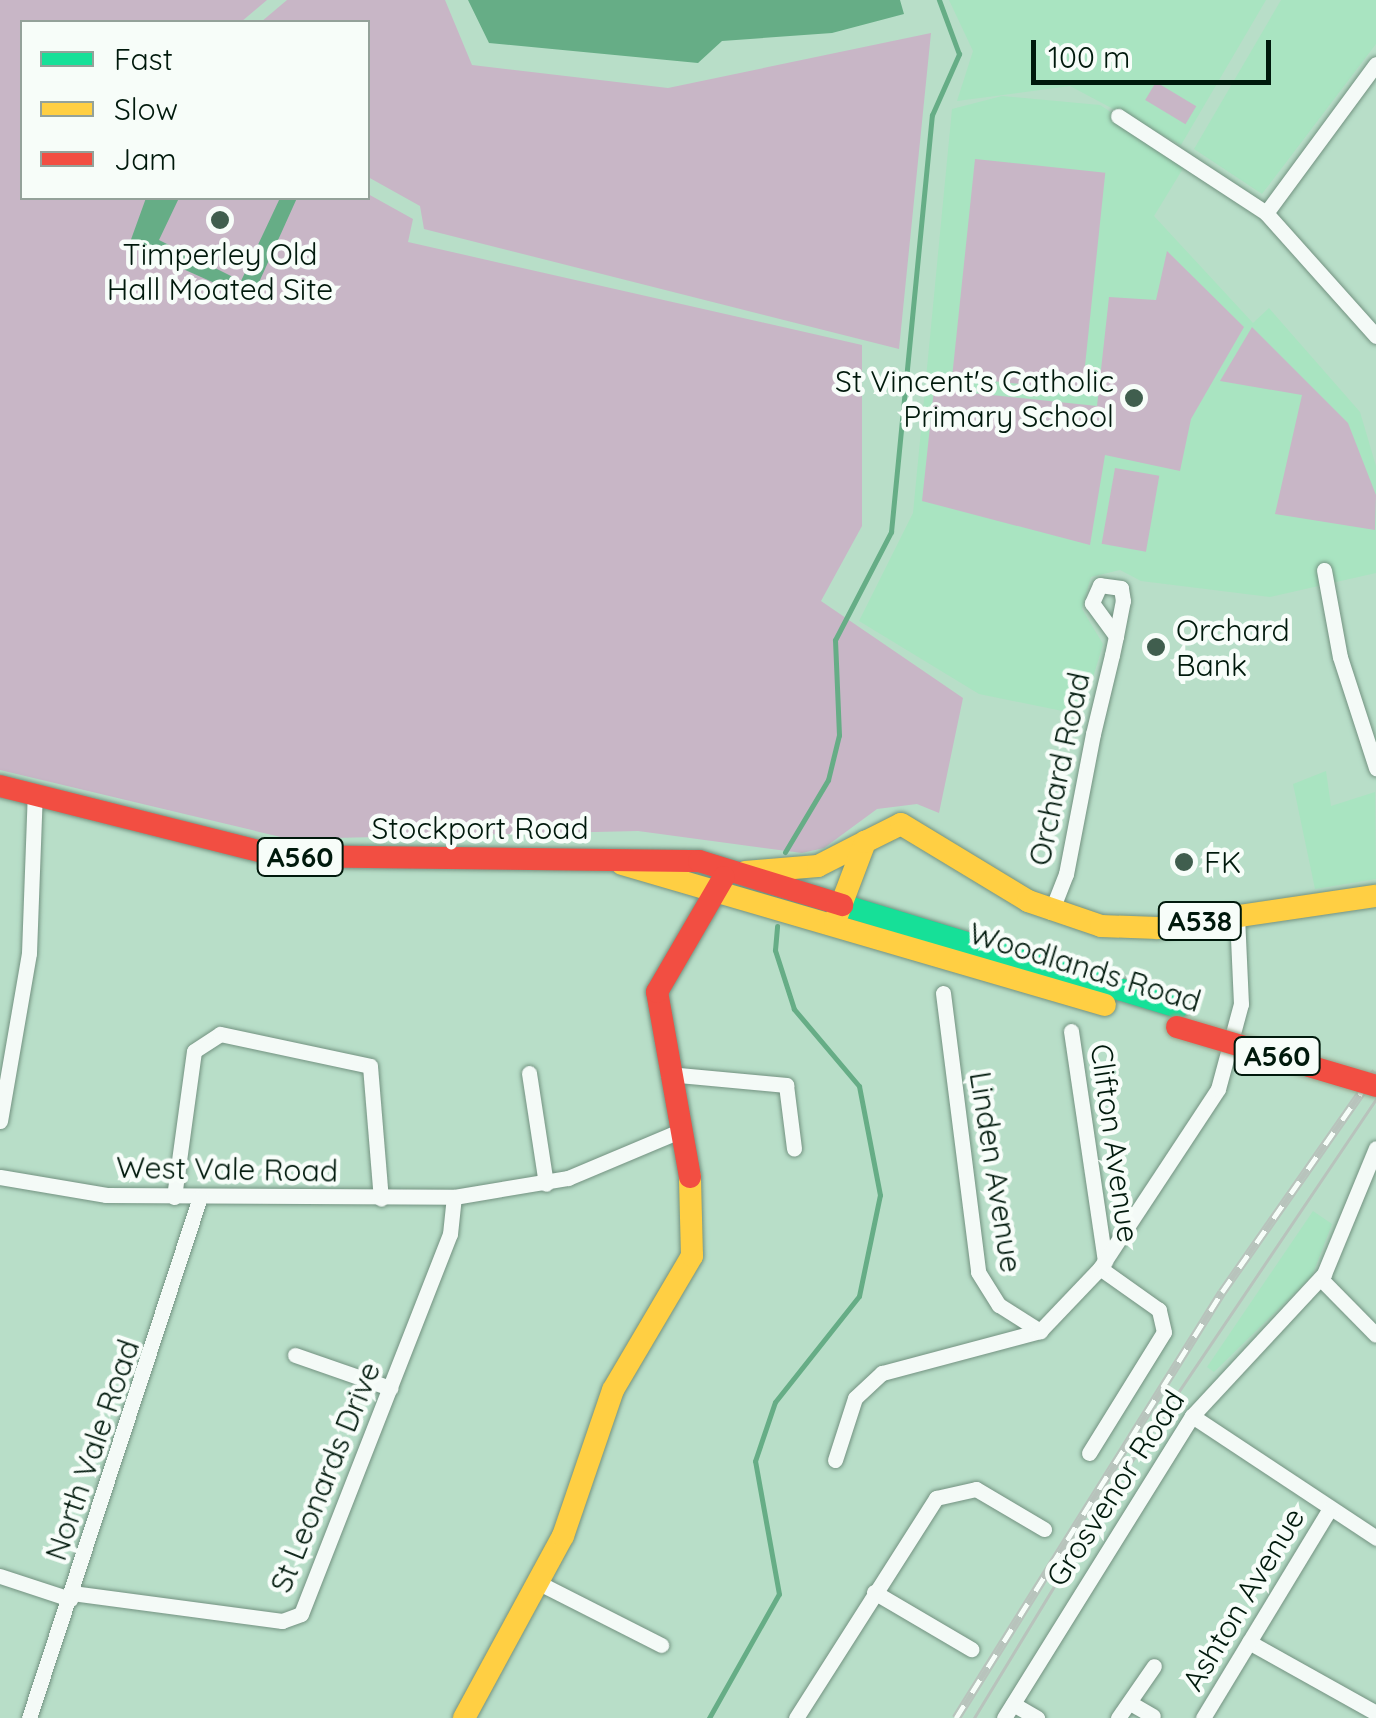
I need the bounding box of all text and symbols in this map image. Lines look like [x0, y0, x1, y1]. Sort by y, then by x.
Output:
legend [20, 20, 370, 200]
scale bar [1036, 20, 1276, 82]
text: 100 m [1048, 38, 1130, 76]
text: Fast [114, 40, 173, 78]
text: Slow [114, 90, 178, 128]
text: Jam [114, 140, 177, 178]
marker: Timperley Old Hall Moated Site [209, 209, 231, 231]
place label: Timperley Old Hall Moated Site [107, 236, 333, 306]
place label: St Vincent's Catholic Primary School [835, 363, 1114, 434]
marker: St Vincent's Catholic Primary School [1123, 387, 1145, 409]
place label: Orchard Bank [1176, 612, 1290, 682]
marker: Orchard Bank [1145, 636, 1167, 658]
street label: Orchard Road [1021, 669, 1097, 869]
street label: Stockport Road [371, 810, 589, 846]
road number: A560 [255, 834, 345, 880]
place label: FK [1204, 844, 1241, 880]
marker: FK [1173, 851, 1195, 873]
road number: A538 [1158, 898, 1242, 944]
street label: Woodlands Road [965, 915, 1205, 1019]
road number: A560 [1232, 1033, 1322, 1079]
street label: Clifton Avenue [1083, 1041, 1147, 1245]
street label: Linden Avenue [962, 1069, 1030, 1275]
street label: West Vale Road [116, 1149, 338, 1189]
street label: North Vale Road [37, 1335, 147, 1565]
street label: St Leonards Drive [262, 1357, 388, 1597]
street label: Grosvenor Road [1038, 1383, 1192, 1593]
street label: Ashton Avenue [1174, 1501, 1312, 1697]

